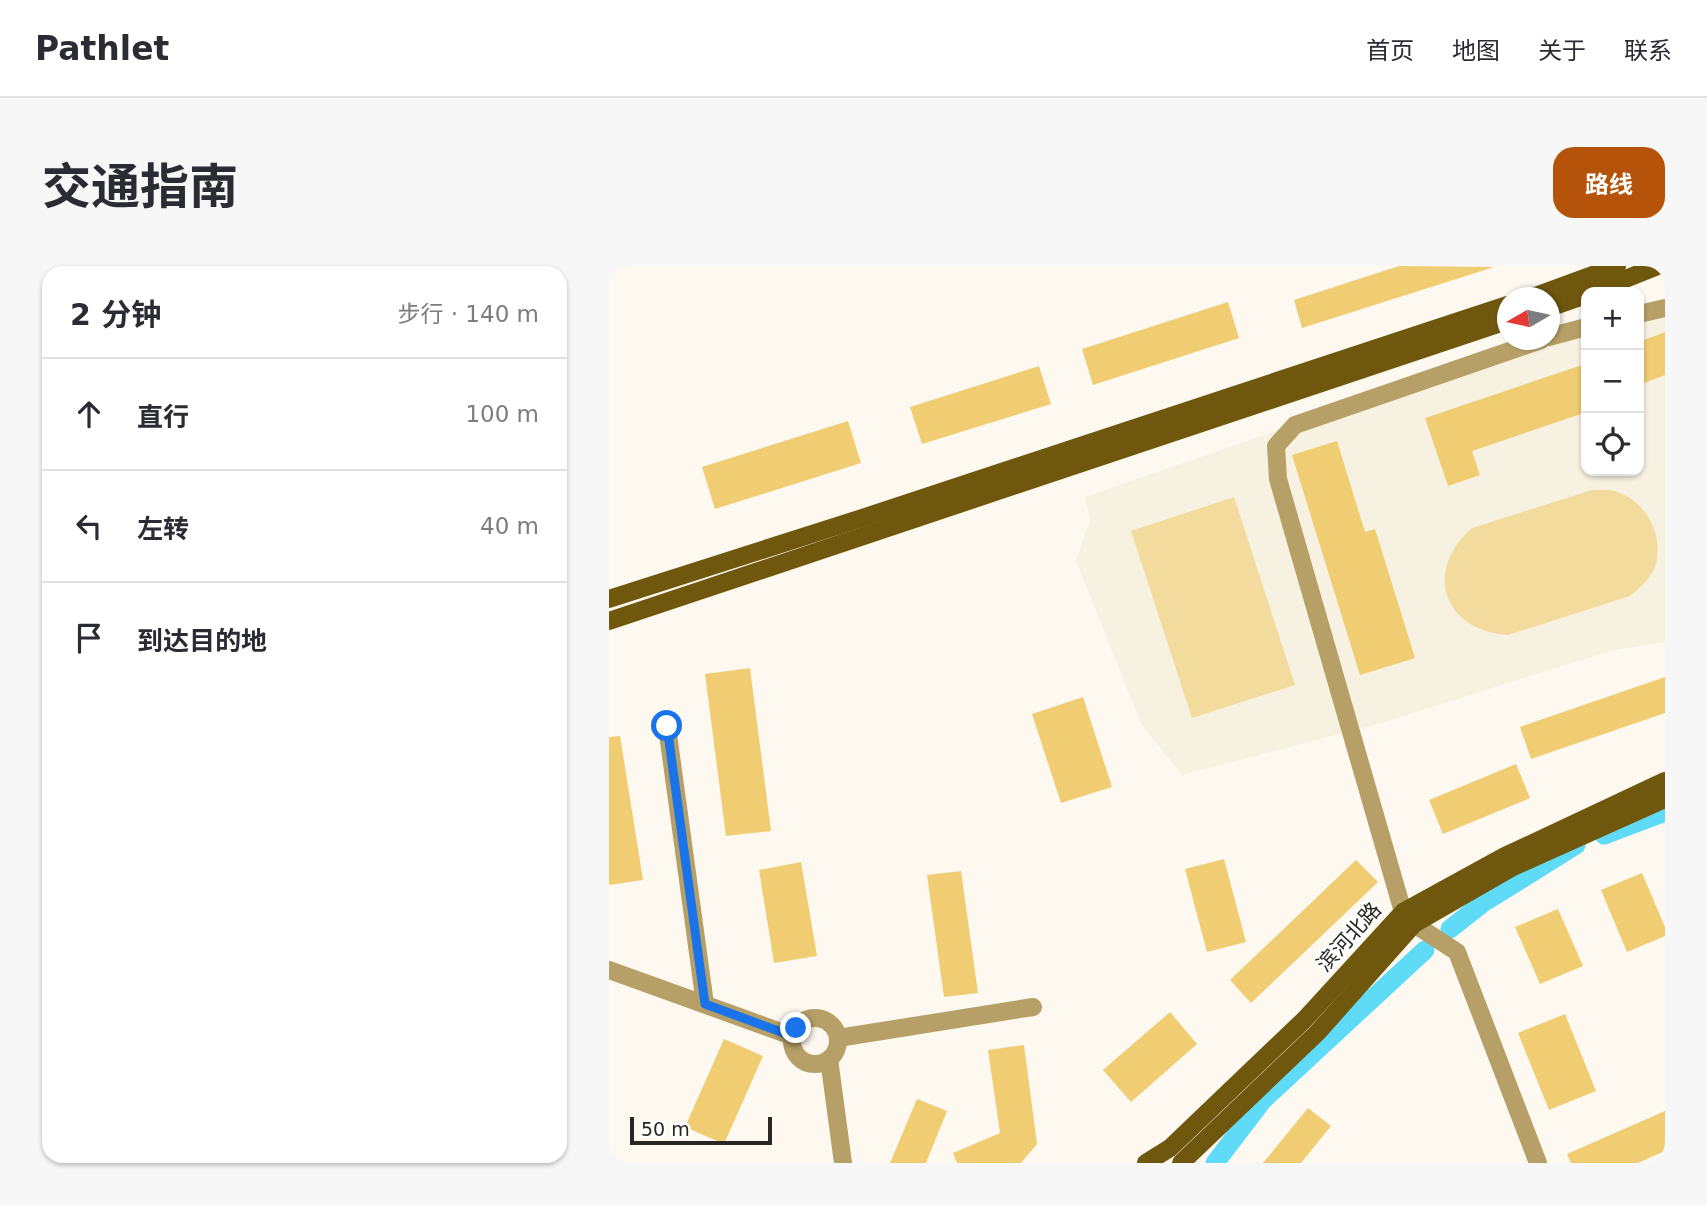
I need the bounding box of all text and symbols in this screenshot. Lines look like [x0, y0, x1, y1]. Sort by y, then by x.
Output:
text: Pathlet [35, 29, 169, 68]
text: 首页 [1366, 37, 1414, 65]
text: 地图 [1452, 37, 1500, 65]
text: 关于 [1538, 37, 1586, 65]
text: 联系 [1624, 37, 1672, 65]
button: 路线 [1553, 147, 1665, 218]
text: 交通指南 [42, 159, 238, 216]
north arrow [1497, 287, 1560, 350]
map controls [1581, 287, 1644, 476]
button: + [1581, 287, 1644, 350]
text: 2 分钟 [70, 297, 161, 332]
text: 步行 · 140 m [397, 301, 539, 327]
button: − [1581, 350, 1644, 413]
icon: ahead [70, 395, 108, 433]
text: 100 m [465, 401, 539, 427]
text: 直行 [137, 402, 189, 432]
button: locate [1581, 413, 1644, 476]
icon: left [70, 507, 108, 545]
text: 40 m [480, 513, 539, 539]
text: 左转 [137, 514, 189, 544]
icon: arrive [70, 619, 108, 657]
text: 到达目的地 [137, 626, 267, 656]
route start [651, 710, 682, 741]
street label: 滨河北路 [1312, 898, 1386, 976]
route end [780, 1012, 811, 1043]
scale bar [630, 1114, 772, 1146]
text: 50 m [641, 1118, 690, 1140]

